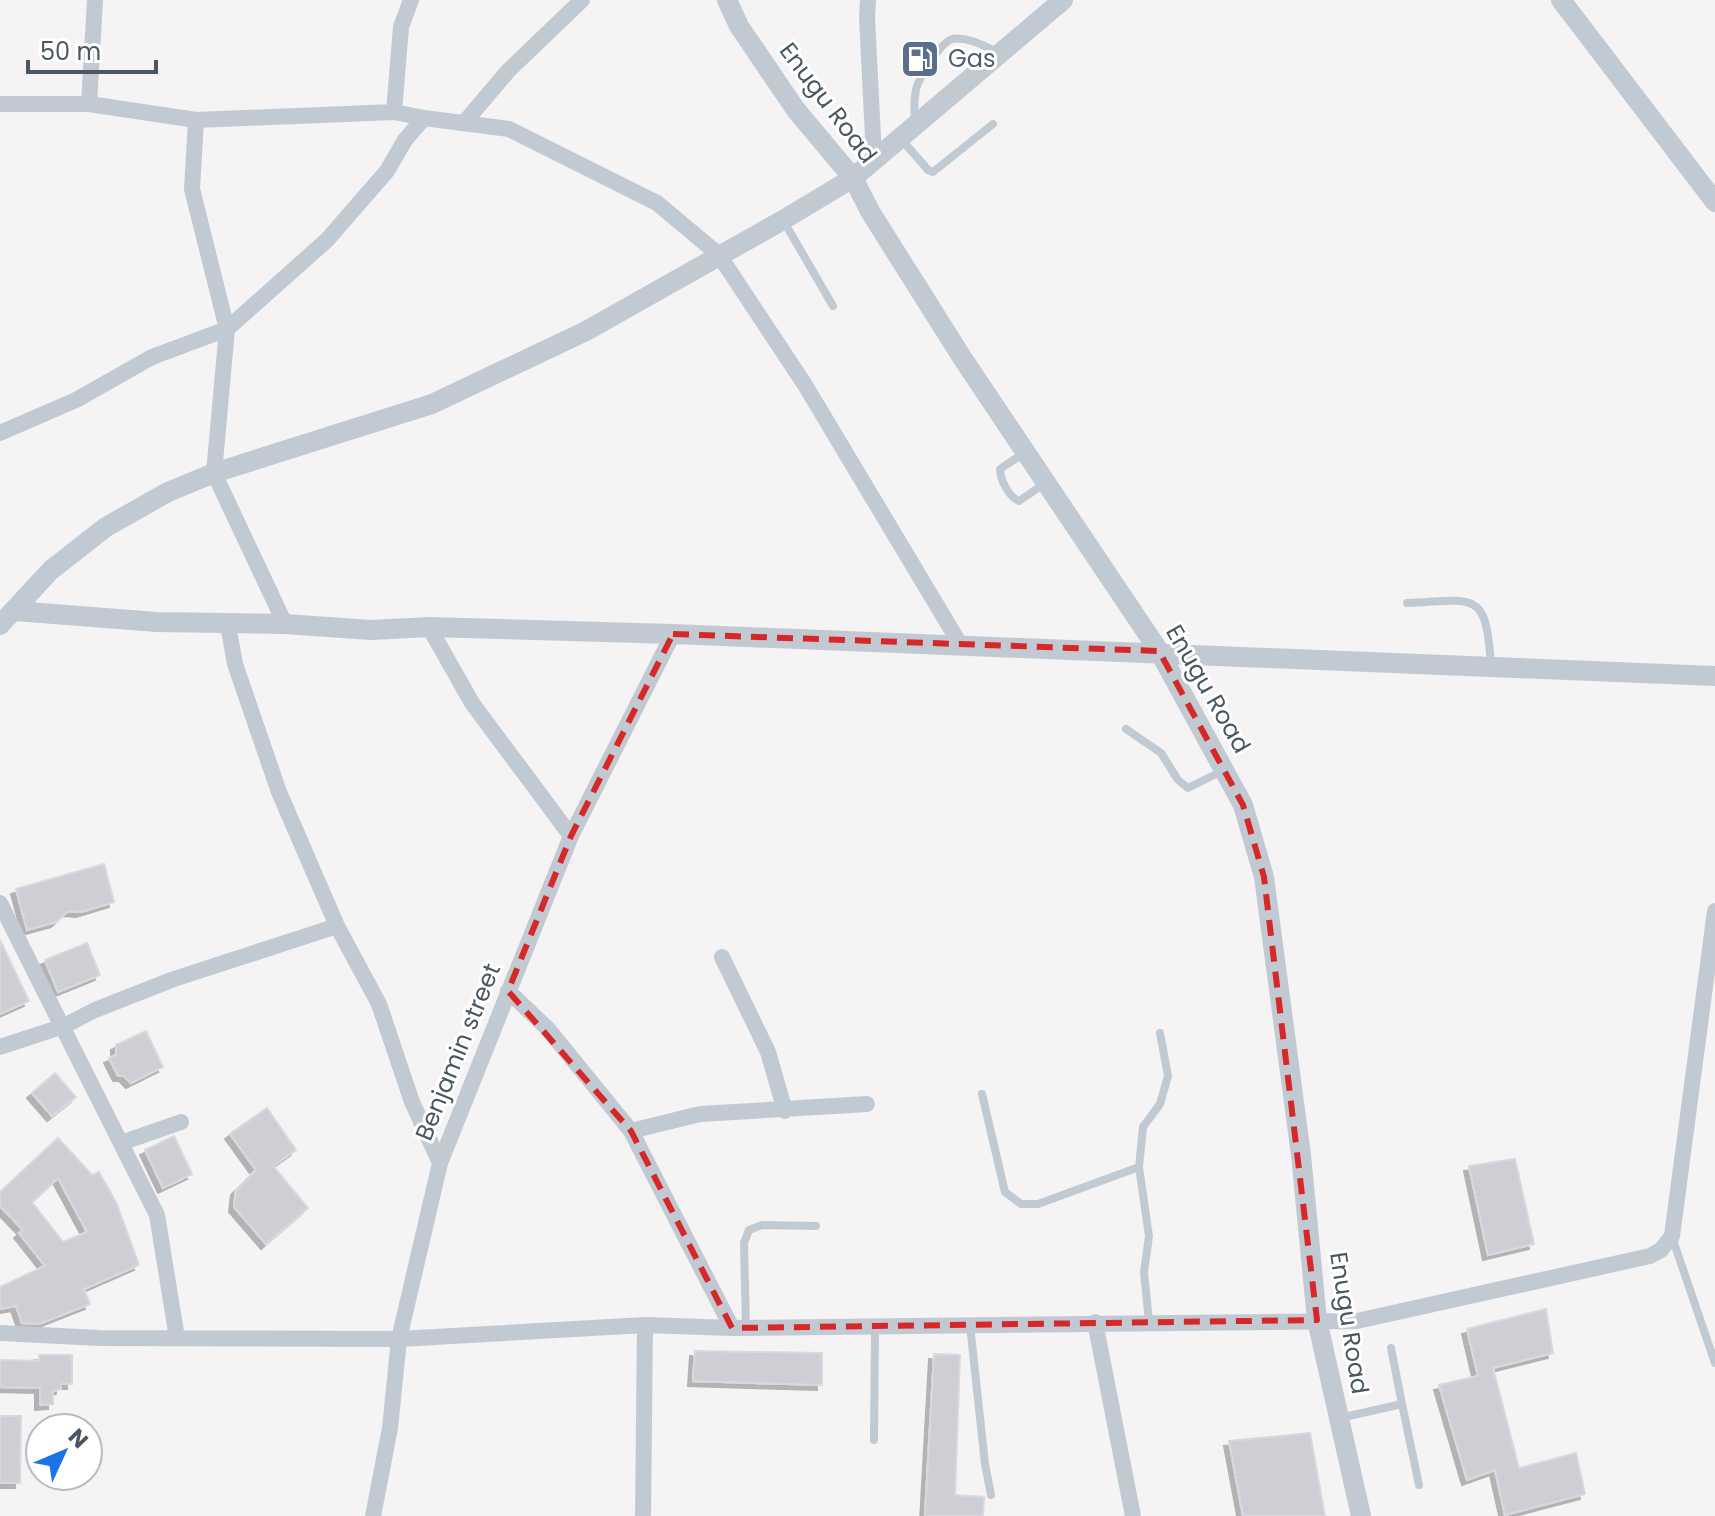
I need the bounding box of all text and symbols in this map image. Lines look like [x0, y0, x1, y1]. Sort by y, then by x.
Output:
scale bar [28, 24, 156, 74]
text: 50 m [40, 35, 101, 68]
street label: Enugu Road [772, 35, 885, 170]
fuel station icon: Gas [899, 38, 941, 80]
place label: Gas [948, 42, 995, 75]
street label: Enugu Road [1158, 618, 1259, 759]
street label: Benjamin street [407, 958, 508, 1145]
street label: Enugu Road [1322, 1250, 1377, 1396]
north arrow [24, 1412, 104, 1492]
text: N [61, 1422, 95, 1455]

